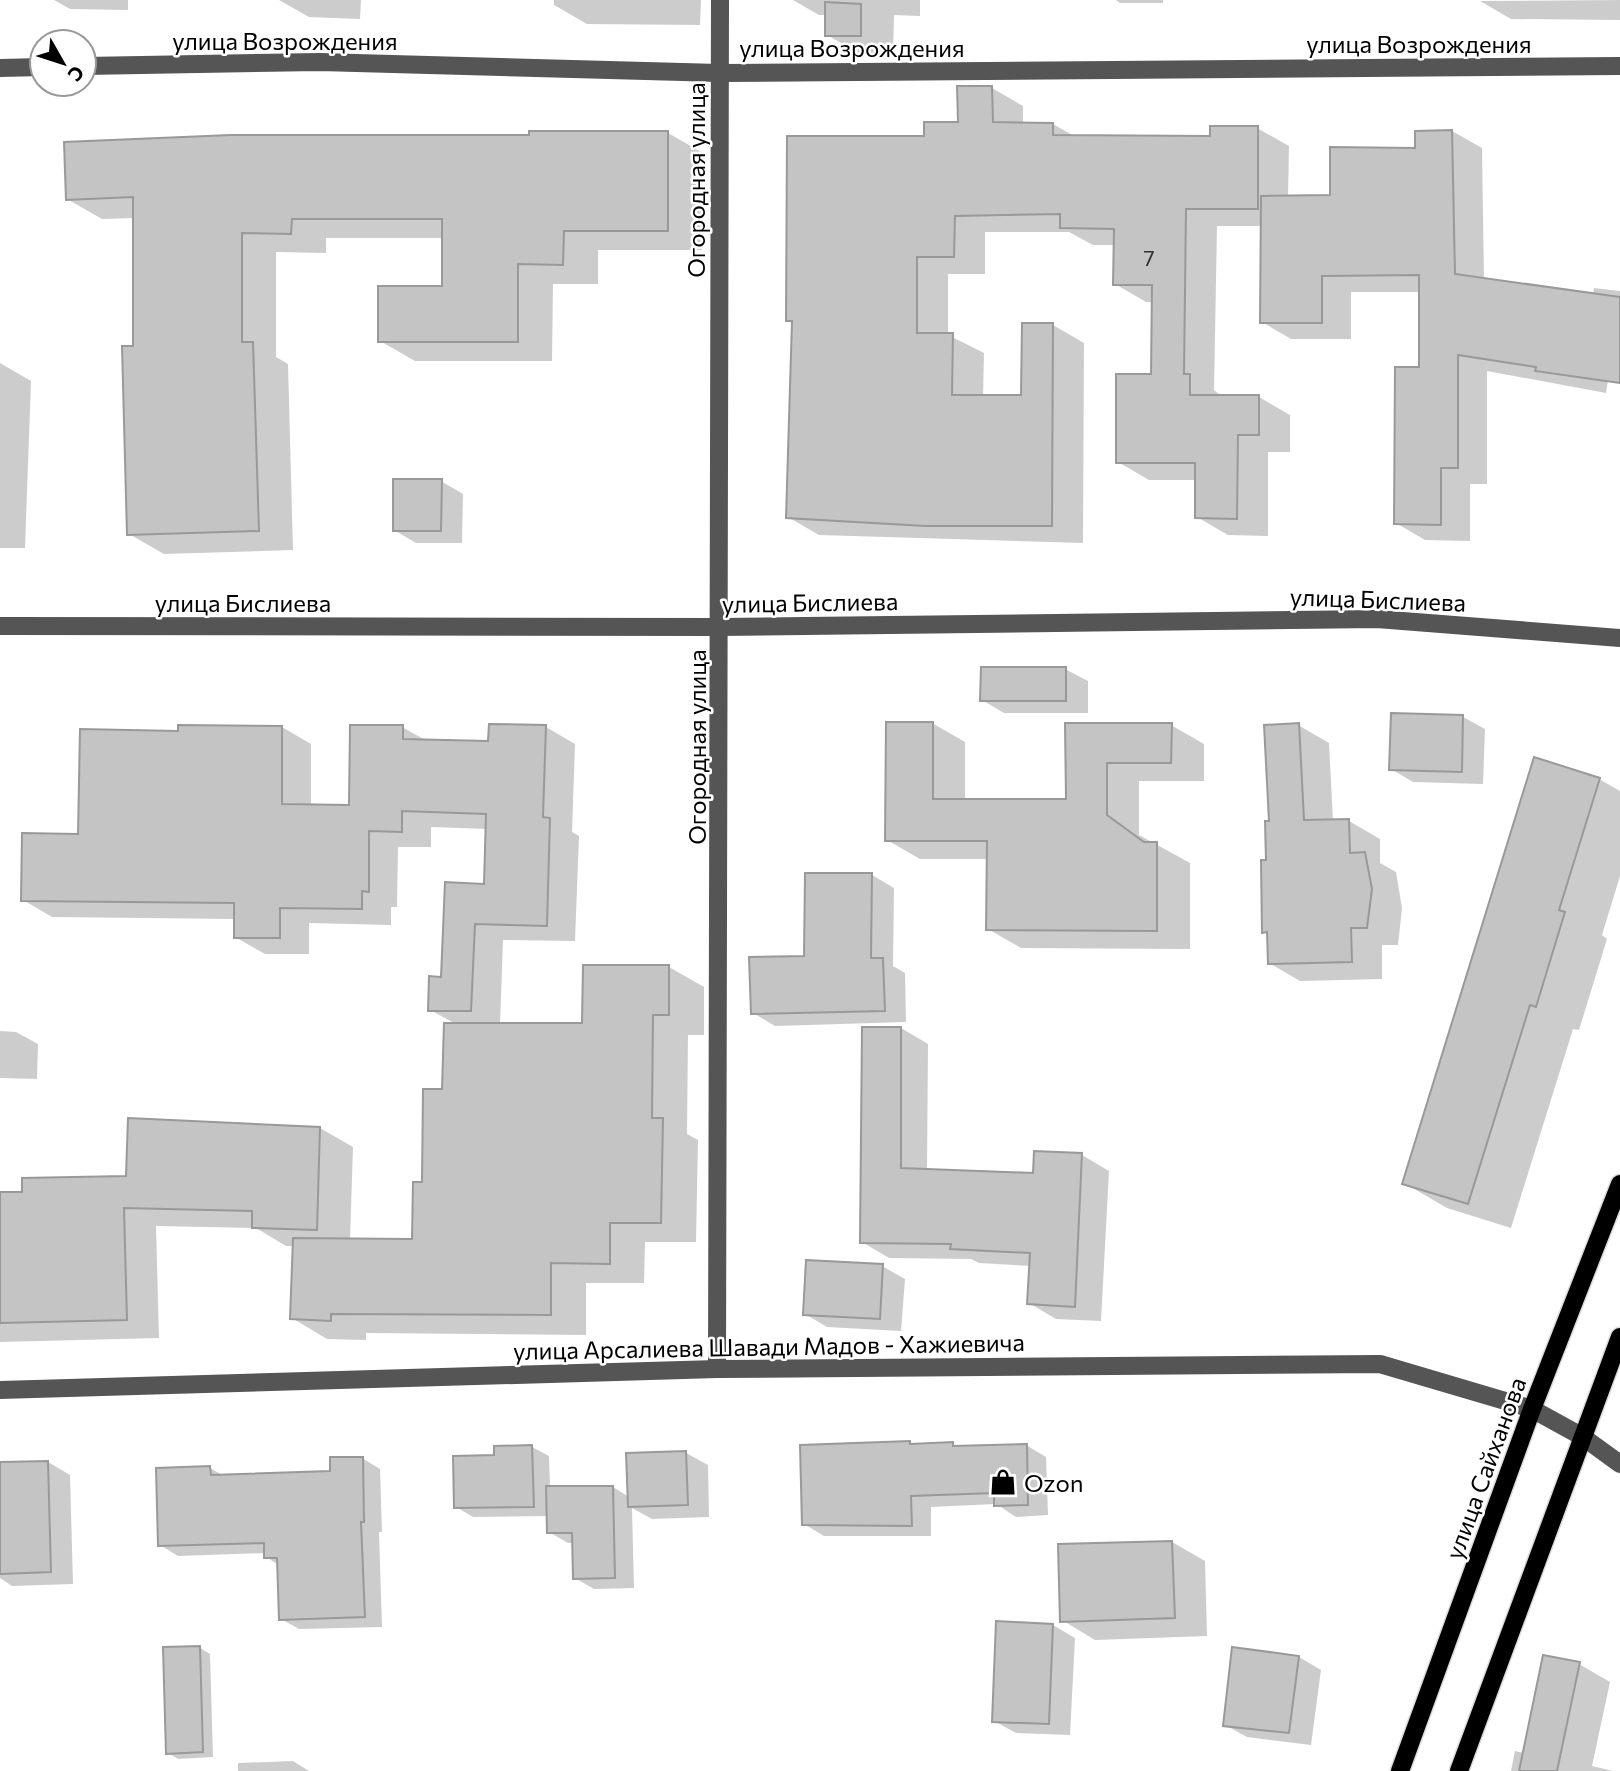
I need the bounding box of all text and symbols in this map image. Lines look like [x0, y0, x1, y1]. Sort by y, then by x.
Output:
street label: улица Возрождения [172, 26, 398, 55]
north arrow [28, 28, 98, 98]
street label: улица Возрождения [1306, 29, 1532, 58]
street label: улица Возрождения [739, 33, 965, 62]
text: С [64, 62, 90, 86]
street label: Огородная улица [681, 82, 710, 278]
house number: 7 [1143, 245, 1155, 270]
street label: улица Бислиева [1289, 581, 1467, 617]
street label: улица Бислиева [722, 586, 898, 618]
street label: улица Бислиева [155, 588, 331, 617]
street label: Огородная улица [682, 649, 711, 845]
street label: улица Арсалиева Шавади Мадов - Хажиевича [513, 1327, 1025, 1365]
street label: улица Сайханова [1439, 1373, 1531, 1563]
shop icon: Ozon [988, 1467, 1018, 1497]
place label: Ozon [1024, 1468, 1084, 1497]

